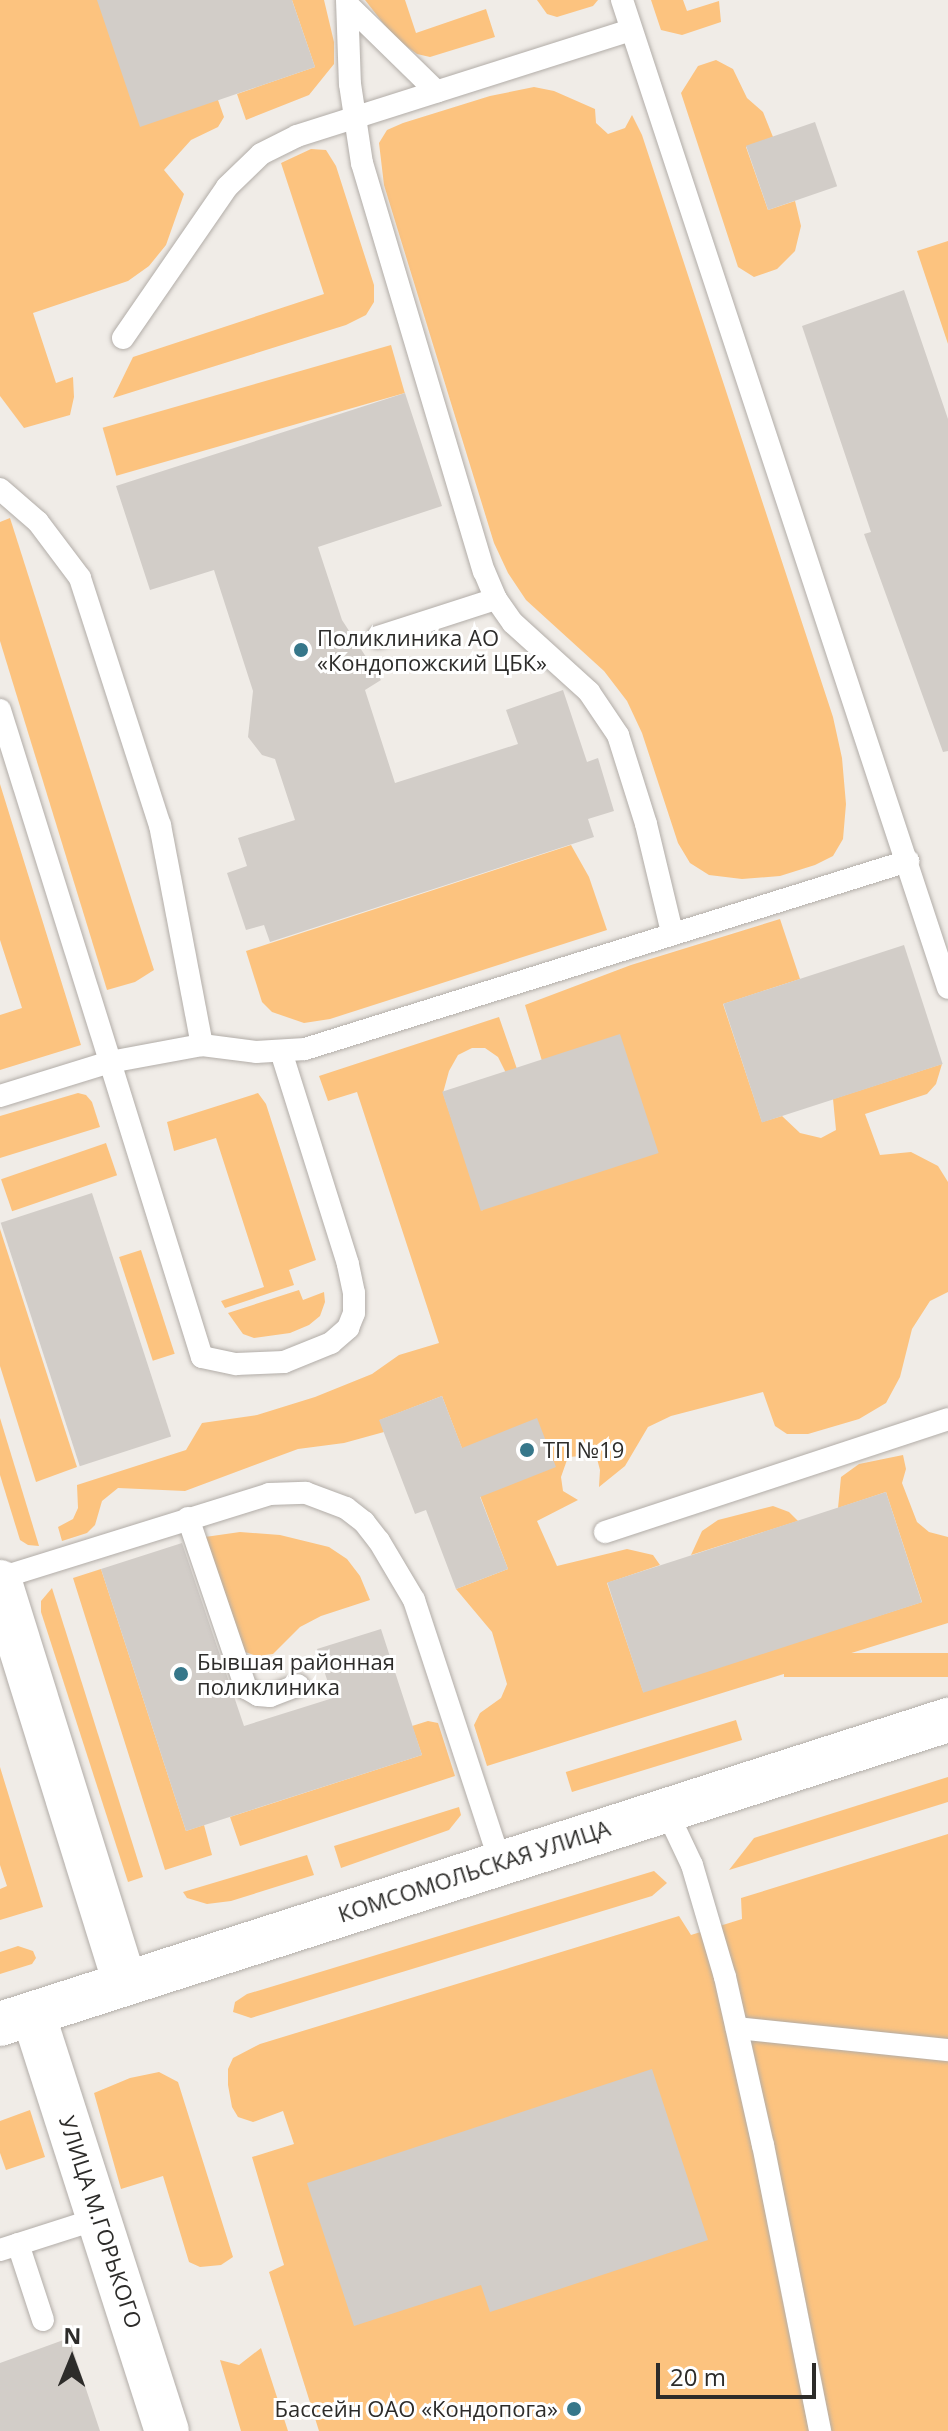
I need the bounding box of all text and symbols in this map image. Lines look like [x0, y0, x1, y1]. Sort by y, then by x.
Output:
place label: Поликлиника АО «Кондопожский ЦБК» [317, 624, 547, 676]
marker: Поликлиника АО «Кондопожский ЦБК» [292, 641, 310, 659]
place label: ТП №19 [543, 1437, 624, 1463]
marker: ТП №19 [518, 1441, 536, 1459]
place label: Бывшая районная поликлиника [197, 1648, 395, 1700]
marker: Бывшая районная поликлиника [172, 1665, 190, 1683]
street label: КОМСОМОЛЬСКАЯ УЛИЦА [335, 1815, 613, 1927]
street label: УЛИЦА М.ГОРЬКОГО [54, 2112, 148, 2332]
north arrow [32, 2319, 112, 2399]
text: N [63, 2320, 82, 2350]
scale bar [660, 2347, 820, 2397]
text: 20 m [670, 2360, 726, 2393]
place label: Бассейн ОАО «Кондопога» [275, 2396, 558, 2422]
marker: Бассейн ОАО «Кондопога» [565, 2400, 583, 2418]

